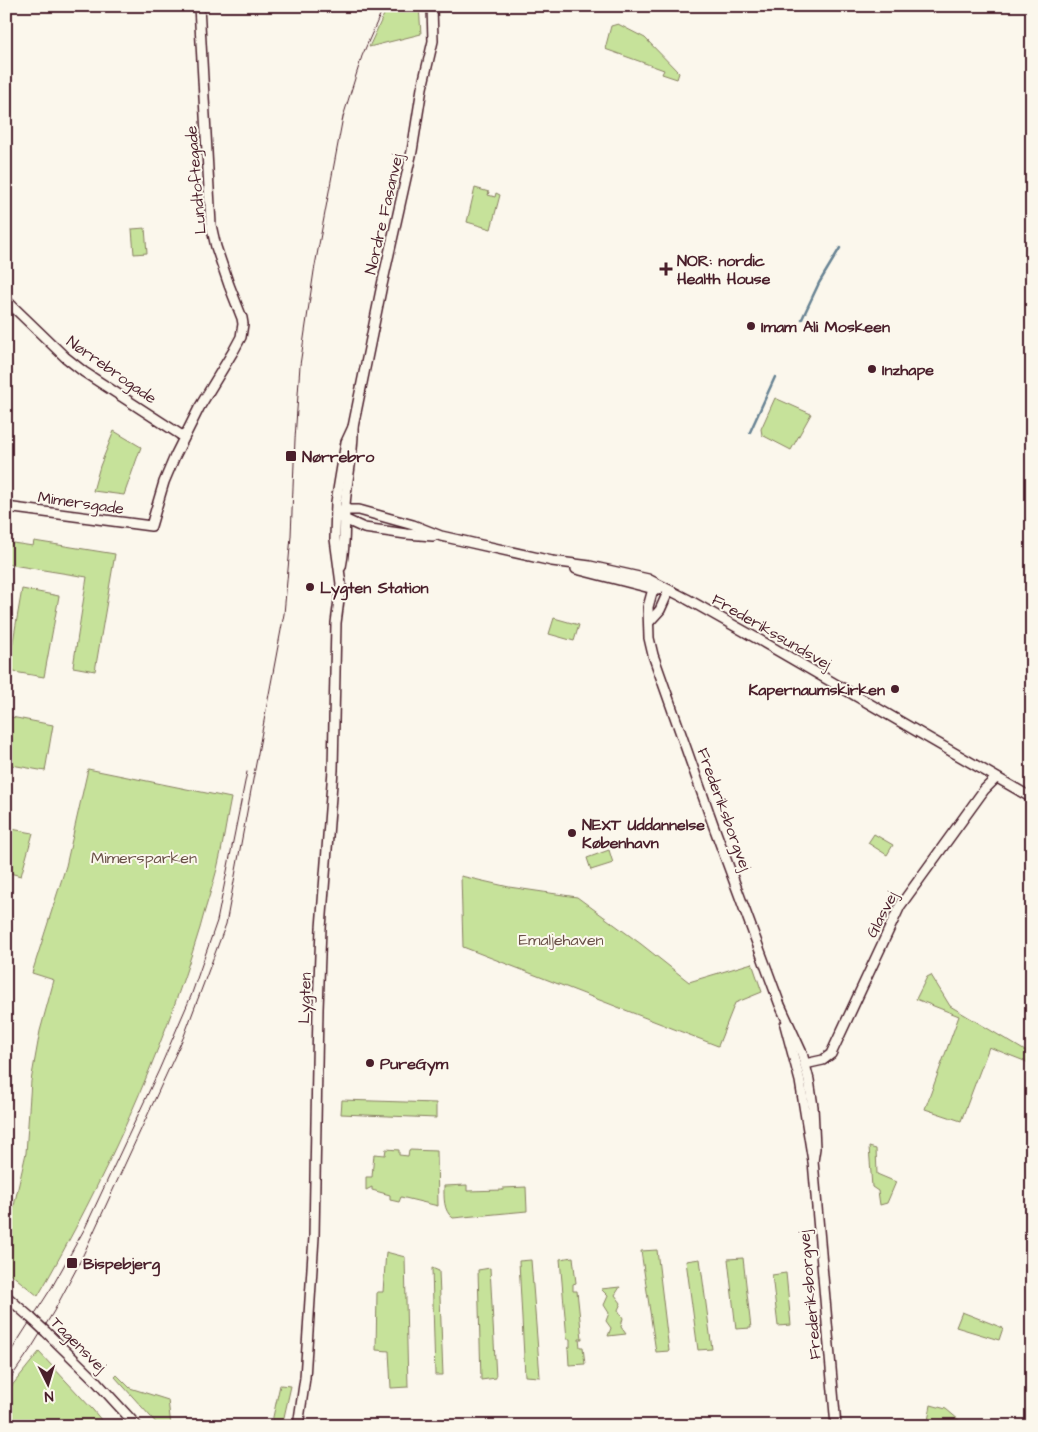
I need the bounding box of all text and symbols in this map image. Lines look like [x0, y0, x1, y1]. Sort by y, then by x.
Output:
street label: Lundtoftegade [180, 124, 213, 235]
street label: Nordre Fasanvej [359, 152, 409, 277]
place label: NOR: nordic Health House [677, 250, 771, 290]
marker: NOR: nordic Health House [659, 262, 673, 276]
place label: Imam Ali Moskeen [761, 316, 890, 338]
marker: Imam Ali Moskeen [745, 320, 757, 332]
street label: Nørrebrogade [61, 331, 161, 410]
place label: Inzhape [882, 359, 934, 381]
marker: Inzhape [866, 363, 878, 375]
place label: Nørrebro [302, 446, 375, 468]
marker: Nørrebro [284, 449, 298, 463]
street label: Mimersgade [36, 486, 126, 521]
place label: Lygten Station [320, 577, 428, 601]
marker: Lygten Station [304, 581, 316, 593]
street label: Frederikssundsvej [708, 589, 835, 675]
place label: Kapernaumskirken [748, 679, 885, 701]
marker: Kapernaumskirken [889, 683, 901, 695]
street label: Frederiksborgvej [691, 745, 757, 874]
place label: NEXT Uddannelse København [582, 814, 705, 854]
marker: NEXT Uddannelse København [566, 827, 578, 839]
park label: Mimersparken [91, 847, 197, 869]
street label: Glasvej [861, 887, 903, 942]
park label: Emaljehaven [518, 929, 604, 951]
street label: Lygten [293, 972, 318, 1024]
place label: PureGym [380, 1053, 449, 1076]
marker: PureGym [364, 1057, 376, 1069]
street label: Frederiksborgvej [793, 1229, 828, 1360]
place label: Bispebjerg [83, 1253, 161, 1277]
marker: Bispebjerg [65, 1256, 79, 1270]
street label: Tagensvej [45, 1312, 111, 1378]
north arrow [22, 1360, 72, 1410]
text: N [44, 1386, 54, 1406]

